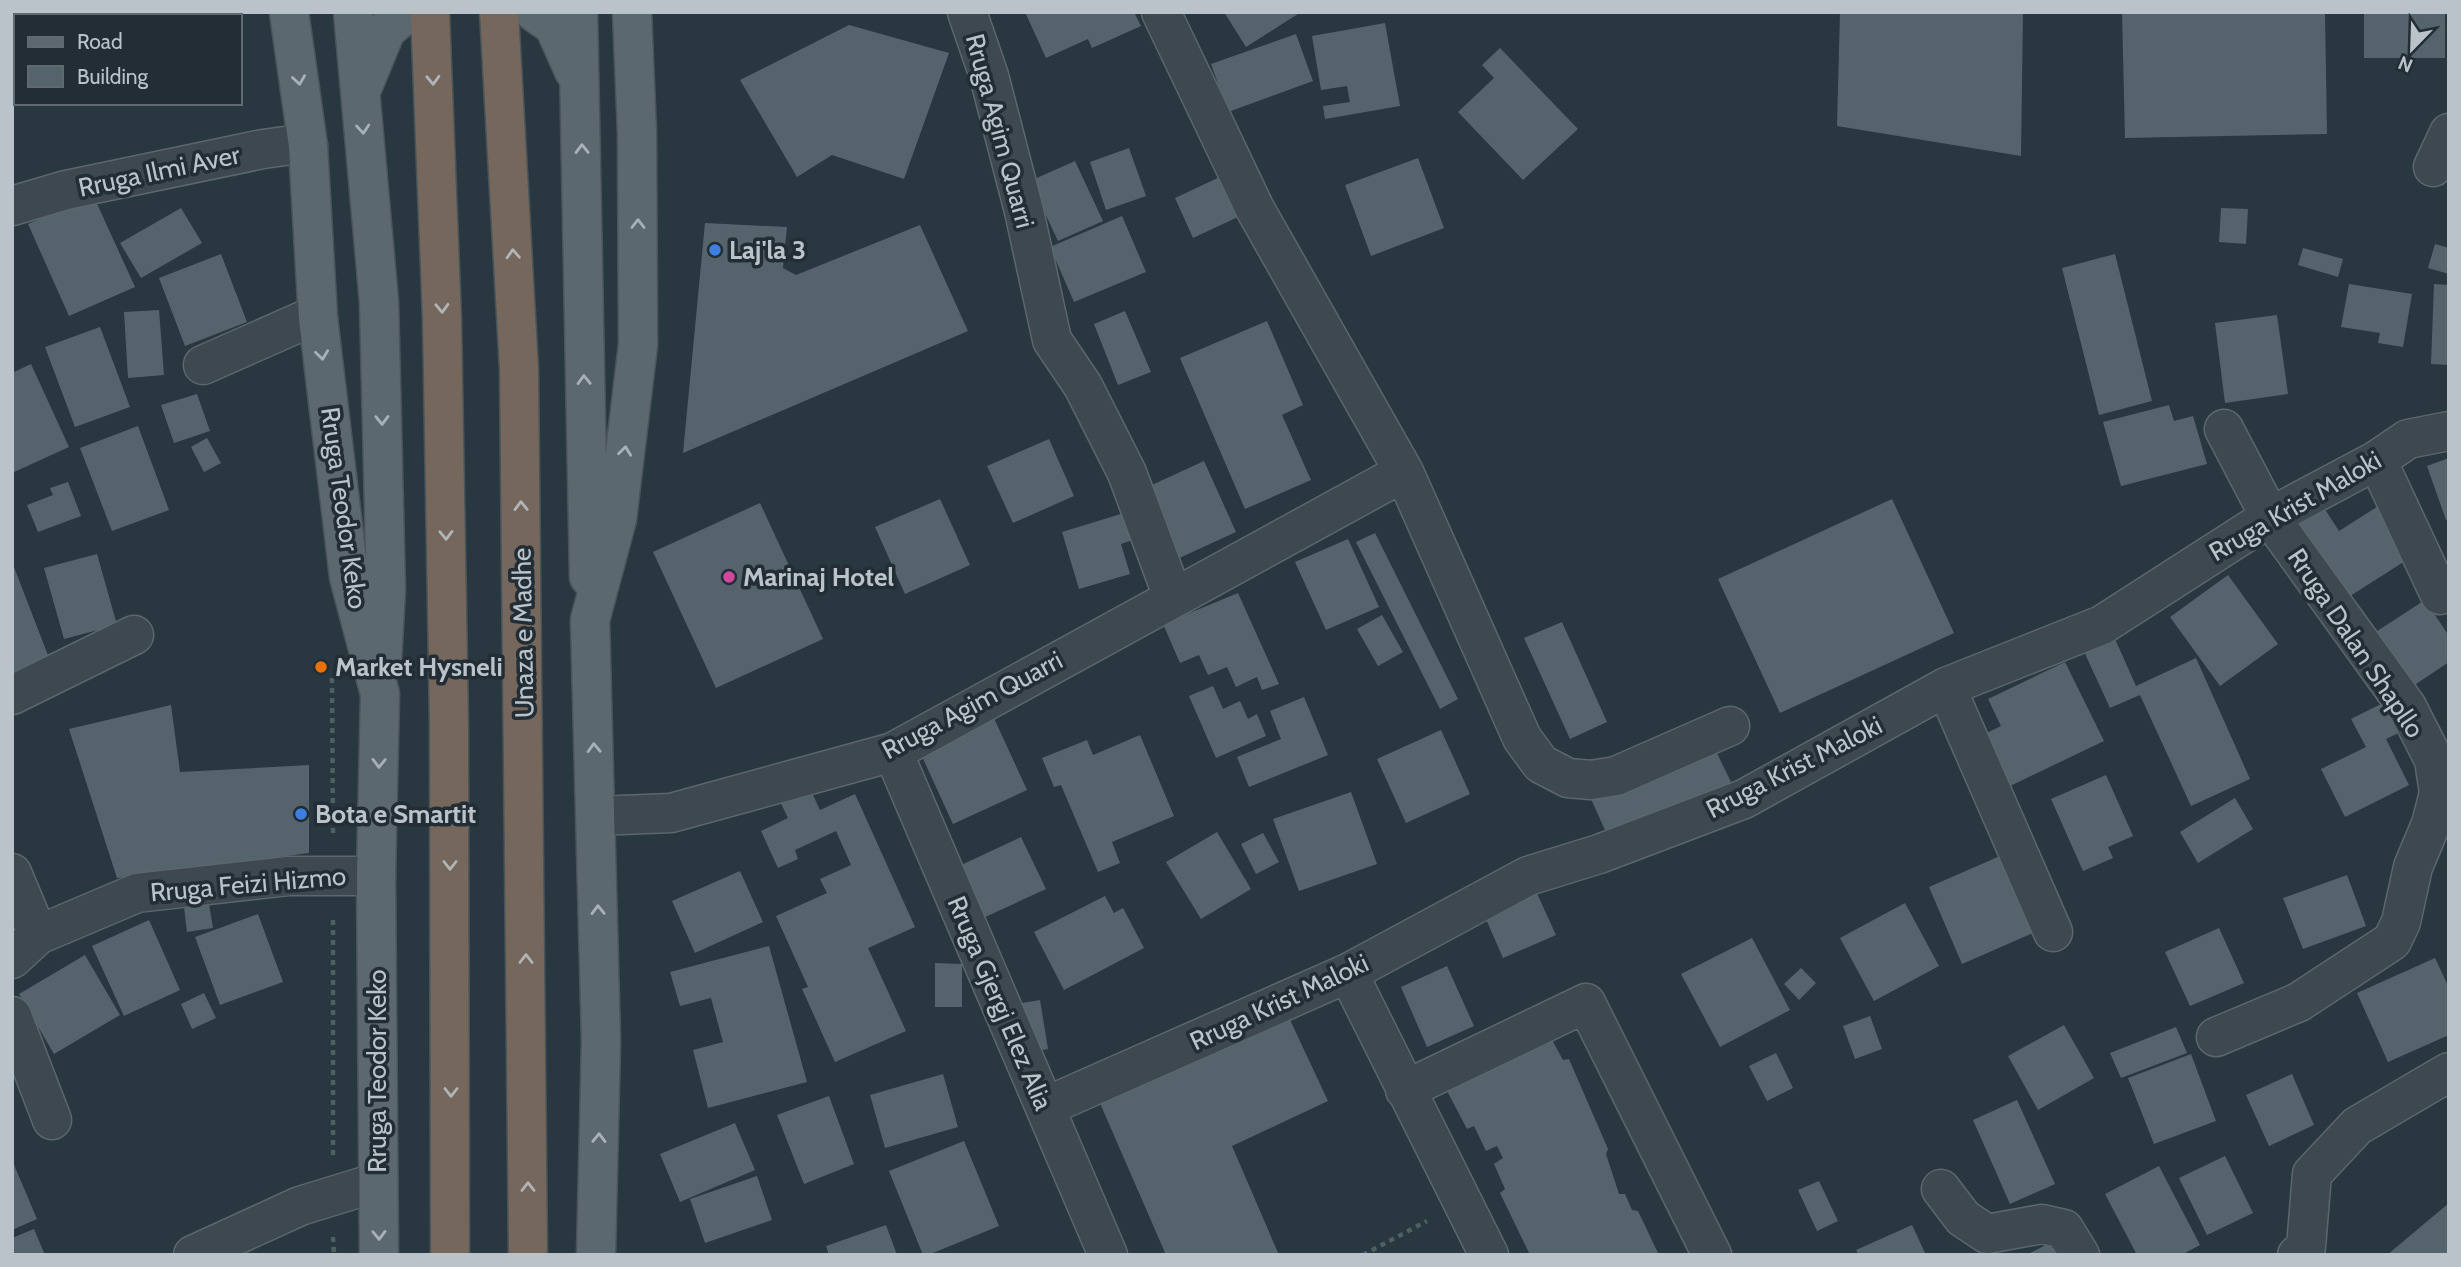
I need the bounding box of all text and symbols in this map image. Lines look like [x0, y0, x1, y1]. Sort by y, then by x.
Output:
legend [14, 14, 242, 105]
north arrow [2377, 14, 2447, 84]
text: Road [77, 29, 123, 54]
street label: Rruga Agim Quarri [959, 30, 1041, 232]
text: N [2395, 51, 2416, 77]
text: Building [77, 64, 149, 89]
one-way arrow [291, 74, 306, 86]
one-way arrow [425, 75, 440, 86]
one-way arrow [356, 123, 371, 135]
street label: Rruga Ilmi Aver [75, 138, 244, 204]
one-way arrow [574, 143, 589, 154]
one-way arrow [630, 218, 646, 229]
place label: Laj'la 3 [729, 234, 806, 266]
marker: Laj'la 3 [707, 242, 723, 258]
one-way arrow [505, 248, 520, 259]
one-way arrow [434, 303, 449, 314]
one-way arrow [315, 349, 330, 361]
one-way arrow [576, 375, 592, 385]
street label: Rruga Teodor Keko [314, 405, 374, 611]
one-way arrow [374, 415, 390, 425]
street label: Rruga Krist Maloki [2203, 444, 2387, 568]
one-way arrow [618, 445, 633, 457]
one-way arrow [513, 500, 529, 511]
one-way arrow [438, 530, 454, 541]
street label: Rruga Dalan Shapllo [2281, 542, 2431, 744]
street label: Unaza e Madhe [506, 548, 540, 718]
place label: Marinaj Hotel [743, 561, 894, 593]
marker: Marinaj Hotel [721, 569, 737, 585]
street label: Rruga Agim Quarri [876, 644, 1068, 766]
place label: Market Hysneli [335, 651, 503, 683]
marker: Market Hysneli [313, 659, 329, 675]
street label: Rruga Krist Maloki [1701, 709, 1887, 825]
one-way arrow [586, 742, 601, 753]
one-way arrow [371, 757, 386, 768]
place label: Bota e Smartit [315, 798, 476, 830]
marker: Bota e Smartit [293, 806, 309, 822]
street label: Rruga Feizi Hizmo [149, 859, 347, 909]
one-way arrow [442, 860, 458, 871]
street label: Rruga Gjergj Elez Alia [940, 891, 1060, 1115]
one-way arrow [590, 904, 606, 915]
street label: Rruga Krist Maloki [1185, 947, 1373, 1057]
one-way arrow [518, 953, 534, 964]
street label: Rruga Teodor Keko [361, 969, 393, 1173]
one-way arrow [443, 1088, 459, 1098]
one-way arrow [591, 1132, 606, 1143]
one-way arrow [520, 1181, 535, 1192]
one-way arrow [371, 1230, 387, 1241]

